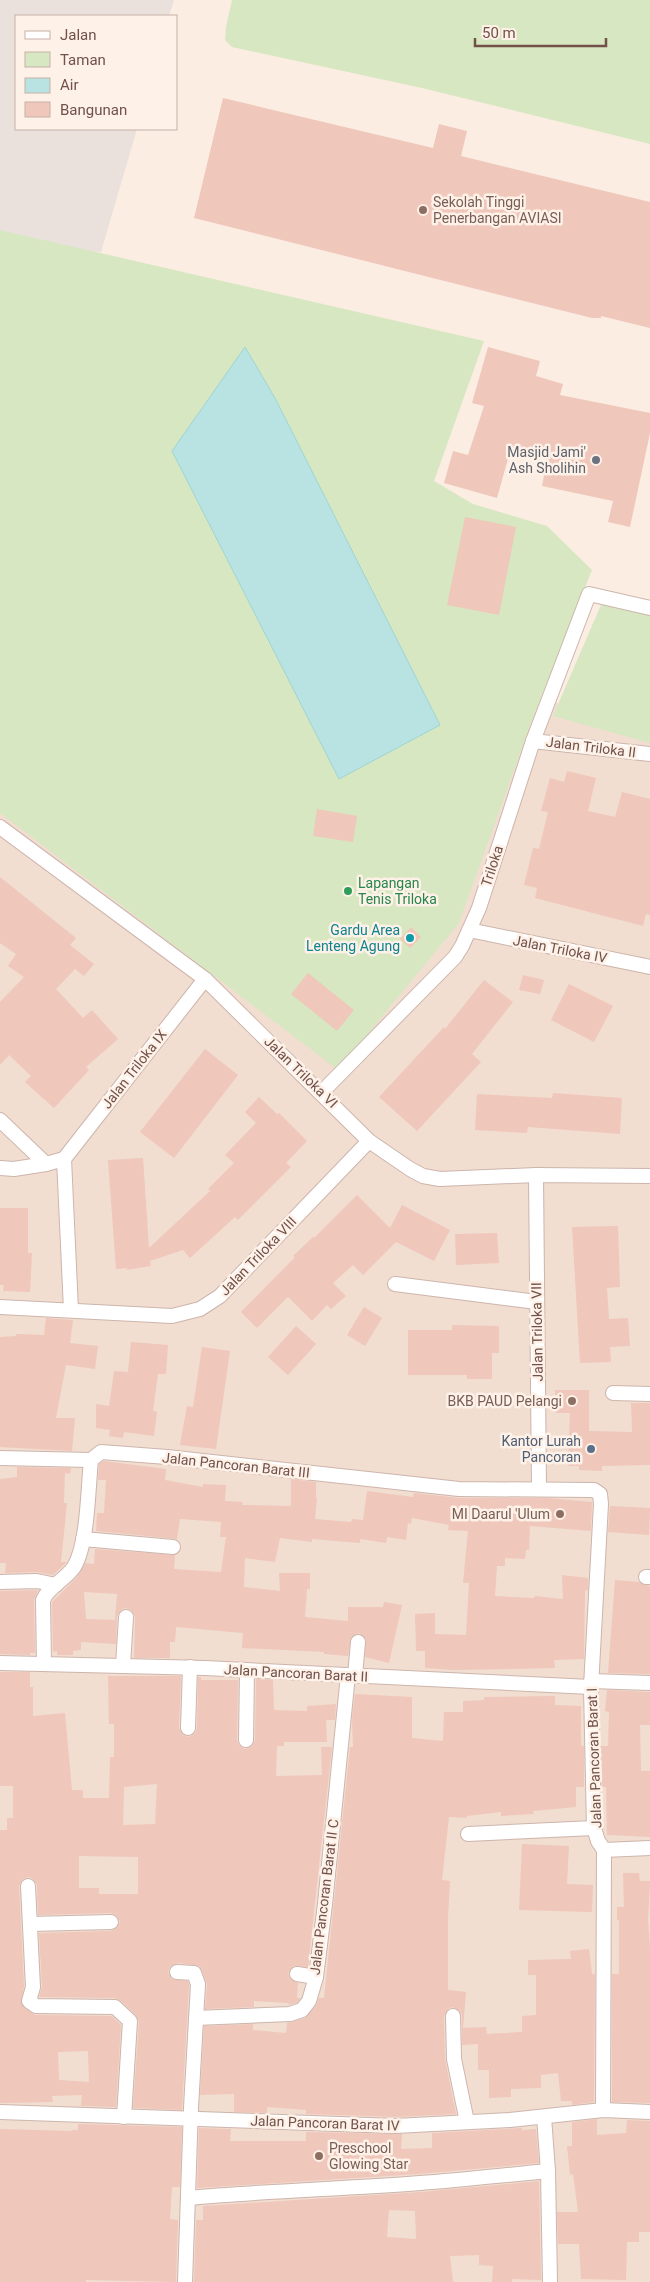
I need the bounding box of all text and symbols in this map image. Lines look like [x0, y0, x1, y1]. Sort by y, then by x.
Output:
legend [15, 15, 178, 130]
scale bar [475, 15, 606, 47]
text: 50 m [482, 24, 516, 42]
text: Jalan [60, 26, 97, 44]
text: Taman [60, 51, 106, 69]
text: Air [60, 76, 79, 94]
text: Bangunan [60, 101, 127, 119]
place label: Sekolah Tinggi Penerbangan AVIASI [433, 194, 562, 226]
marker: Sekolah Tinggi Penerbangan AVIASI [417, 204, 429, 216]
place label: Masjid Jami' Ash Sholihin [507, 444, 586, 476]
marker: Masjid Jami' Ash Sholihin [590, 454, 602, 466]
street label: Jalan Triloka II [545, 734, 637, 760]
street label: Triloka [478, 844, 506, 888]
place label: Lapangan Tenis Triloka [358, 875, 437, 907]
marker: Lapangan Tenis Triloka [342, 885, 354, 897]
place label: Gardu Area Lenteng Agung [306, 922, 400, 954]
marker: Gardu Area Lenteng Agung [404, 932, 416, 944]
street label: Jalan Triloka IV [512, 932, 609, 966]
street label: Jalan Triloka IX [98, 1026, 170, 1112]
street label: Jalan Triloka VI [261, 1033, 341, 1111]
street label: Jalan Triloka VIII [216, 1213, 300, 1299]
street label: Jalan Triloka VII [528, 1282, 546, 1382]
place label: BKB PAUD Pelangi [447, 1393, 562, 1409]
marker: BKB PAUD Pelangi [566, 1395, 578, 1407]
place label: Kantor Lurah Pancoran [501, 1433, 581, 1465]
marker: Kantor Lurah Pancoran [585, 1443, 597, 1455]
street label: Jalan Pancoran Barat III [161, 1449, 311, 1481]
place label: MI Daarul 'Ulum [452, 1506, 550, 1522]
marker: MI Daarul 'Ulum [554, 1508, 566, 1520]
street label: Jalan Pancoran Barat II [223, 1661, 369, 1685]
street label: Jalan Pancoran Barat I [584, 1687, 604, 1829]
street label: Jalan Pancoran Barat II C [306, 1818, 342, 1976]
street label: Jalan Pancoran Barat IV [250, 2112, 400, 2134]
place label: Preschool Glowing Star [329, 2140, 408, 2172]
marker: Preschool Glowing Star [313, 2150, 325, 2162]

